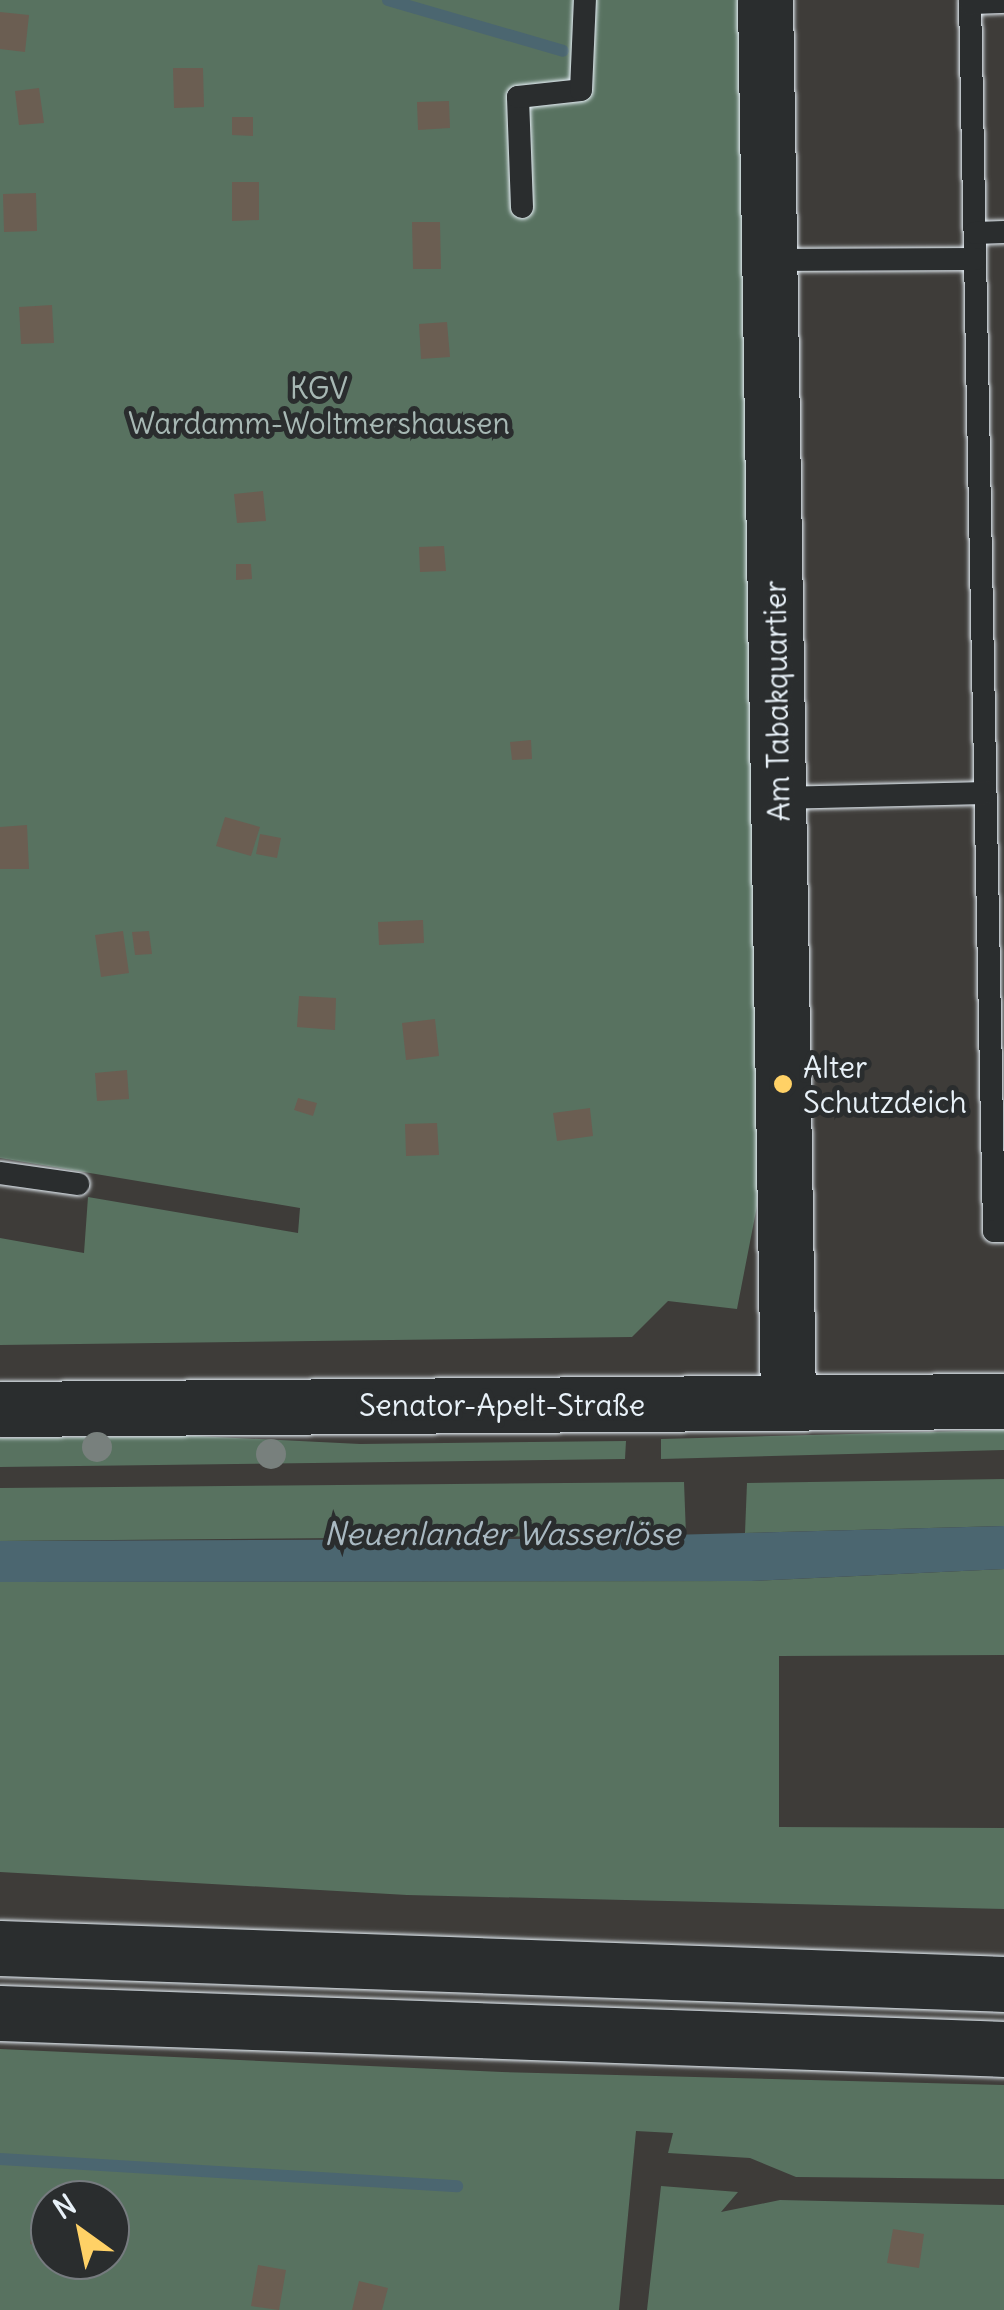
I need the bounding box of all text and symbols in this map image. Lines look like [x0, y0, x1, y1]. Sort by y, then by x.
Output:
park label: KGV Wardamm-Woltmershausen [128, 370, 510, 440]
street label: Am Tabakquartier [757, 580, 797, 822]
place label: Alter Schutzdeich [803, 1049, 967, 1120]
marker: Alter Schutzdeich [772, 1073, 794, 1095]
street label: Senator-Apelt-Straße [359, 1387, 645, 1423]
water label: Neuenlander Wasserlöse [324, 1515, 680, 1553]
north arrow [30, 2180, 130, 2280]
text: N [47, 2186, 83, 2227]

